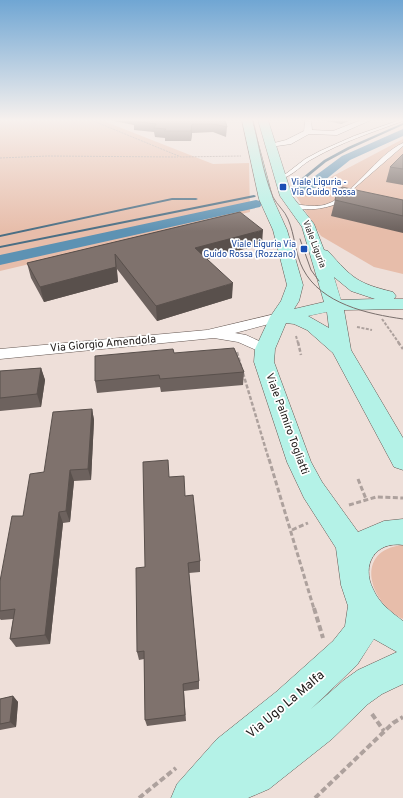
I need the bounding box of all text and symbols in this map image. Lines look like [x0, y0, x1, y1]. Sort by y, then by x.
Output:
place label: Viale Liguria - Via Guido Rossa [291, 177, 356, 198]
marker: Viale Liguria - Via Guido Rossa [278, 182, 288, 192]
street label: Viale Liguria [300, 219, 328, 270]
place label: Viale Liguria Via Guido Rossa (Rozzano) [203, 239, 296, 260]
marker: Viale Liguria Via Guido Rossa (Rozzano) [299, 244, 309, 254]
street label: Via Giorgio Amendola [49, 332, 157, 356]
street label: Viale Palmiro Togliatti [262, 371, 312, 477]
street label: Via Ugo La Malfa [244, 668, 328, 742]

